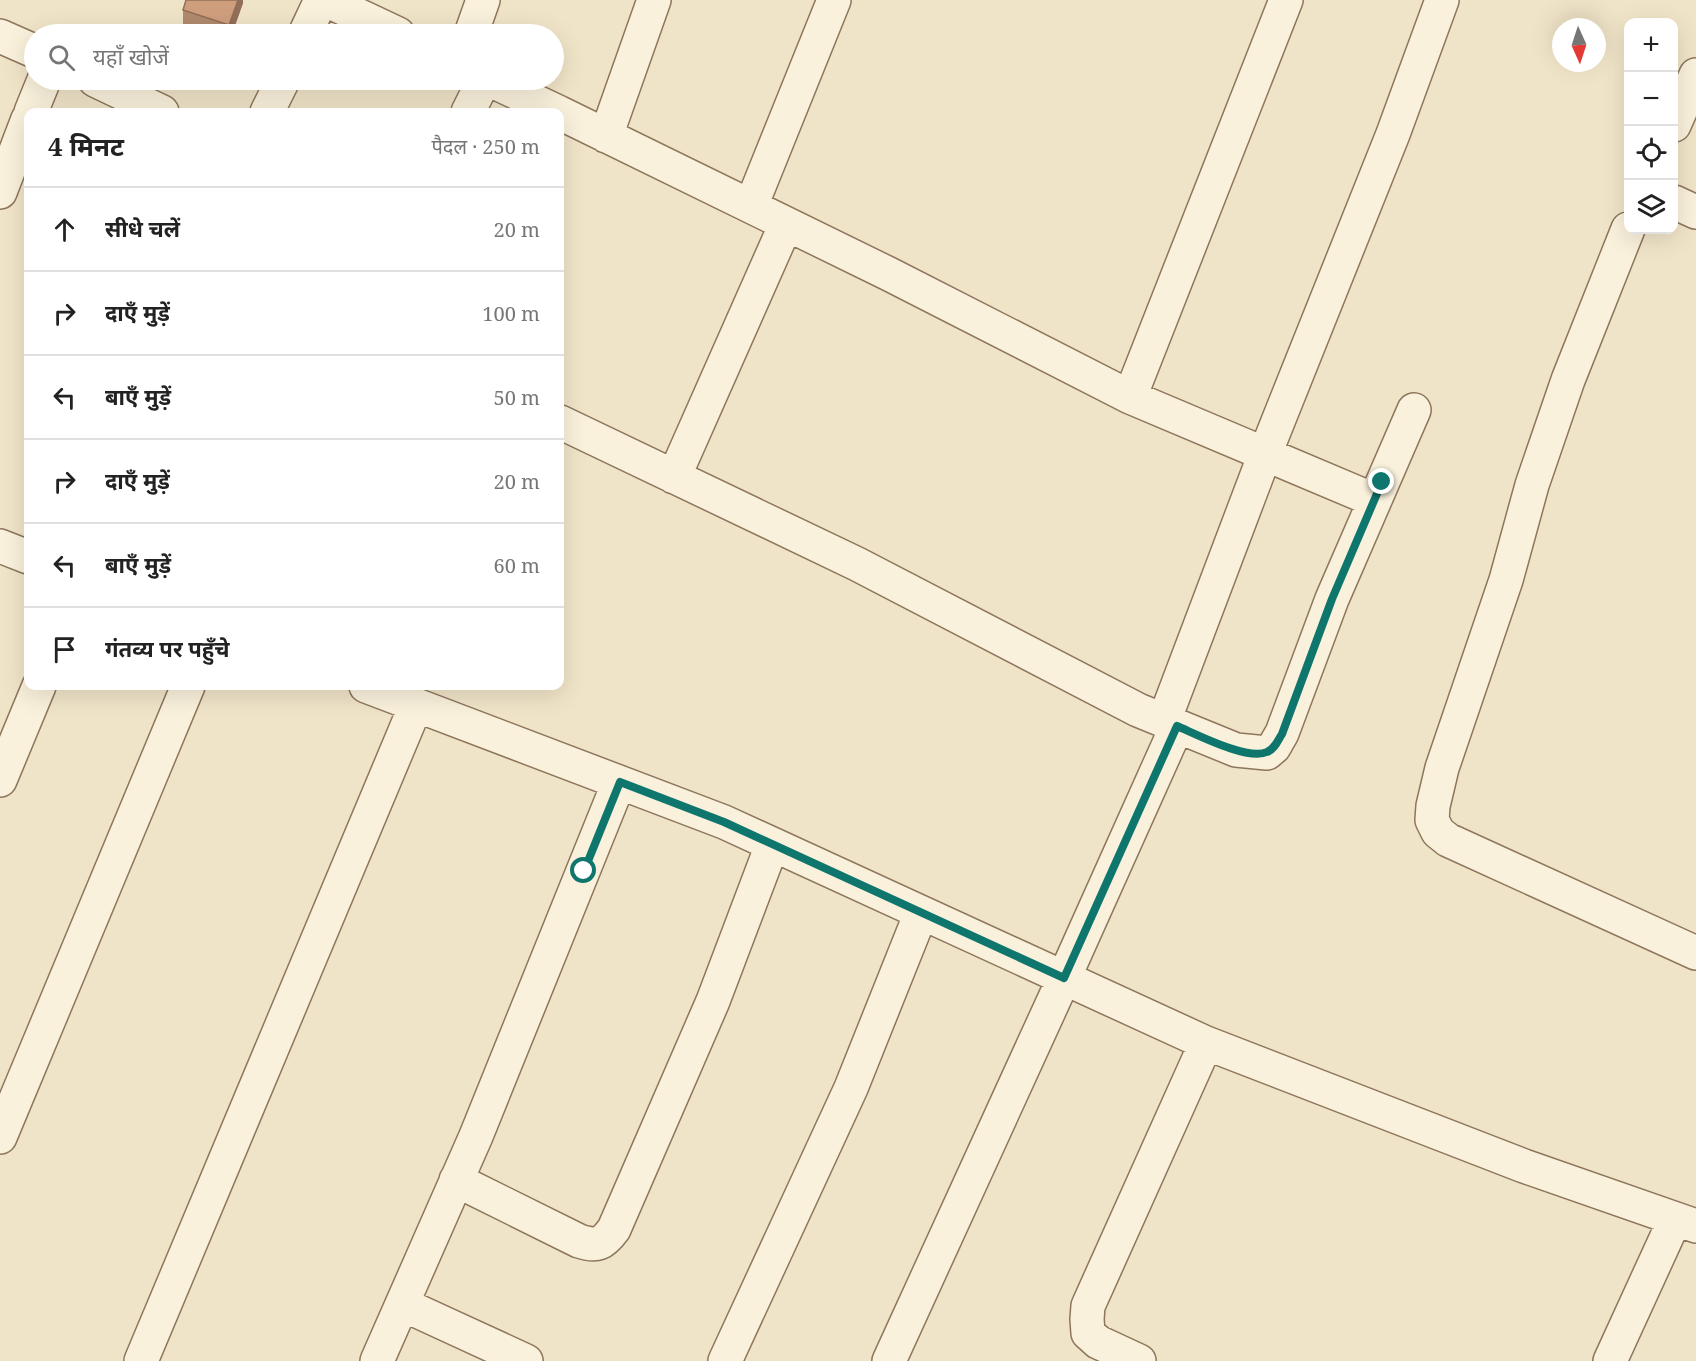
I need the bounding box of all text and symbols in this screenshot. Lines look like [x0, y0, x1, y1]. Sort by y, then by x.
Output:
north arrow [1552, 18, 1606, 72]
map controls [1624, 18, 1678, 234]
button: + [1624, 18, 1678, 72]
search box [24, 24, 564, 90]
icon: search [45, 41, 78, 74]
text: यहाँ खोजें [93, 41, 169, 71]
button: − [1624, 72, 1678, 126]
button: locate [1624, 126, 1678, 180]
text: 4 मिनट [48, 128, 124, 164]
text: पैदल · 250 m [431, 133, 540, 160]
button: layers [1624, 180, 1678, 234]
icon: ahead [48, 213, 81, 246]
text: सीधे चलें [105, 213, 180, 243]
text: 20 m [494, 216, 540, 243]
icon: right [48, 297, 81, 330]
text: दाएँ मुड़ें [105, 297, 170, 327]
text: 100 m [482, 300, 540, 327]
icon: left [48, 381, 81, 414]
text: बाएँ मुड़ें [105, 381, 171, 411]
text: 50 m [494, 384, 540, 411]
icon: right [48, 465, 81, 498]
text: दाएँ मुड़ें [105, 465, 170, 495]
text: 20 m [494, 468, 540, 495]
route end [1368, 468, 1394, 494]
icon: left [48, 549, 81, 582]
text: बाएँ मुड़ें [105, 549, 171, 579]
text: 60 m [494, 552, 540, 579]
icon: arrive [48, 633, 81, 666]
text: गंतव्य पर पहुँचे [105, 633, 230, 663]
route start [570, 857, 596, 883]

